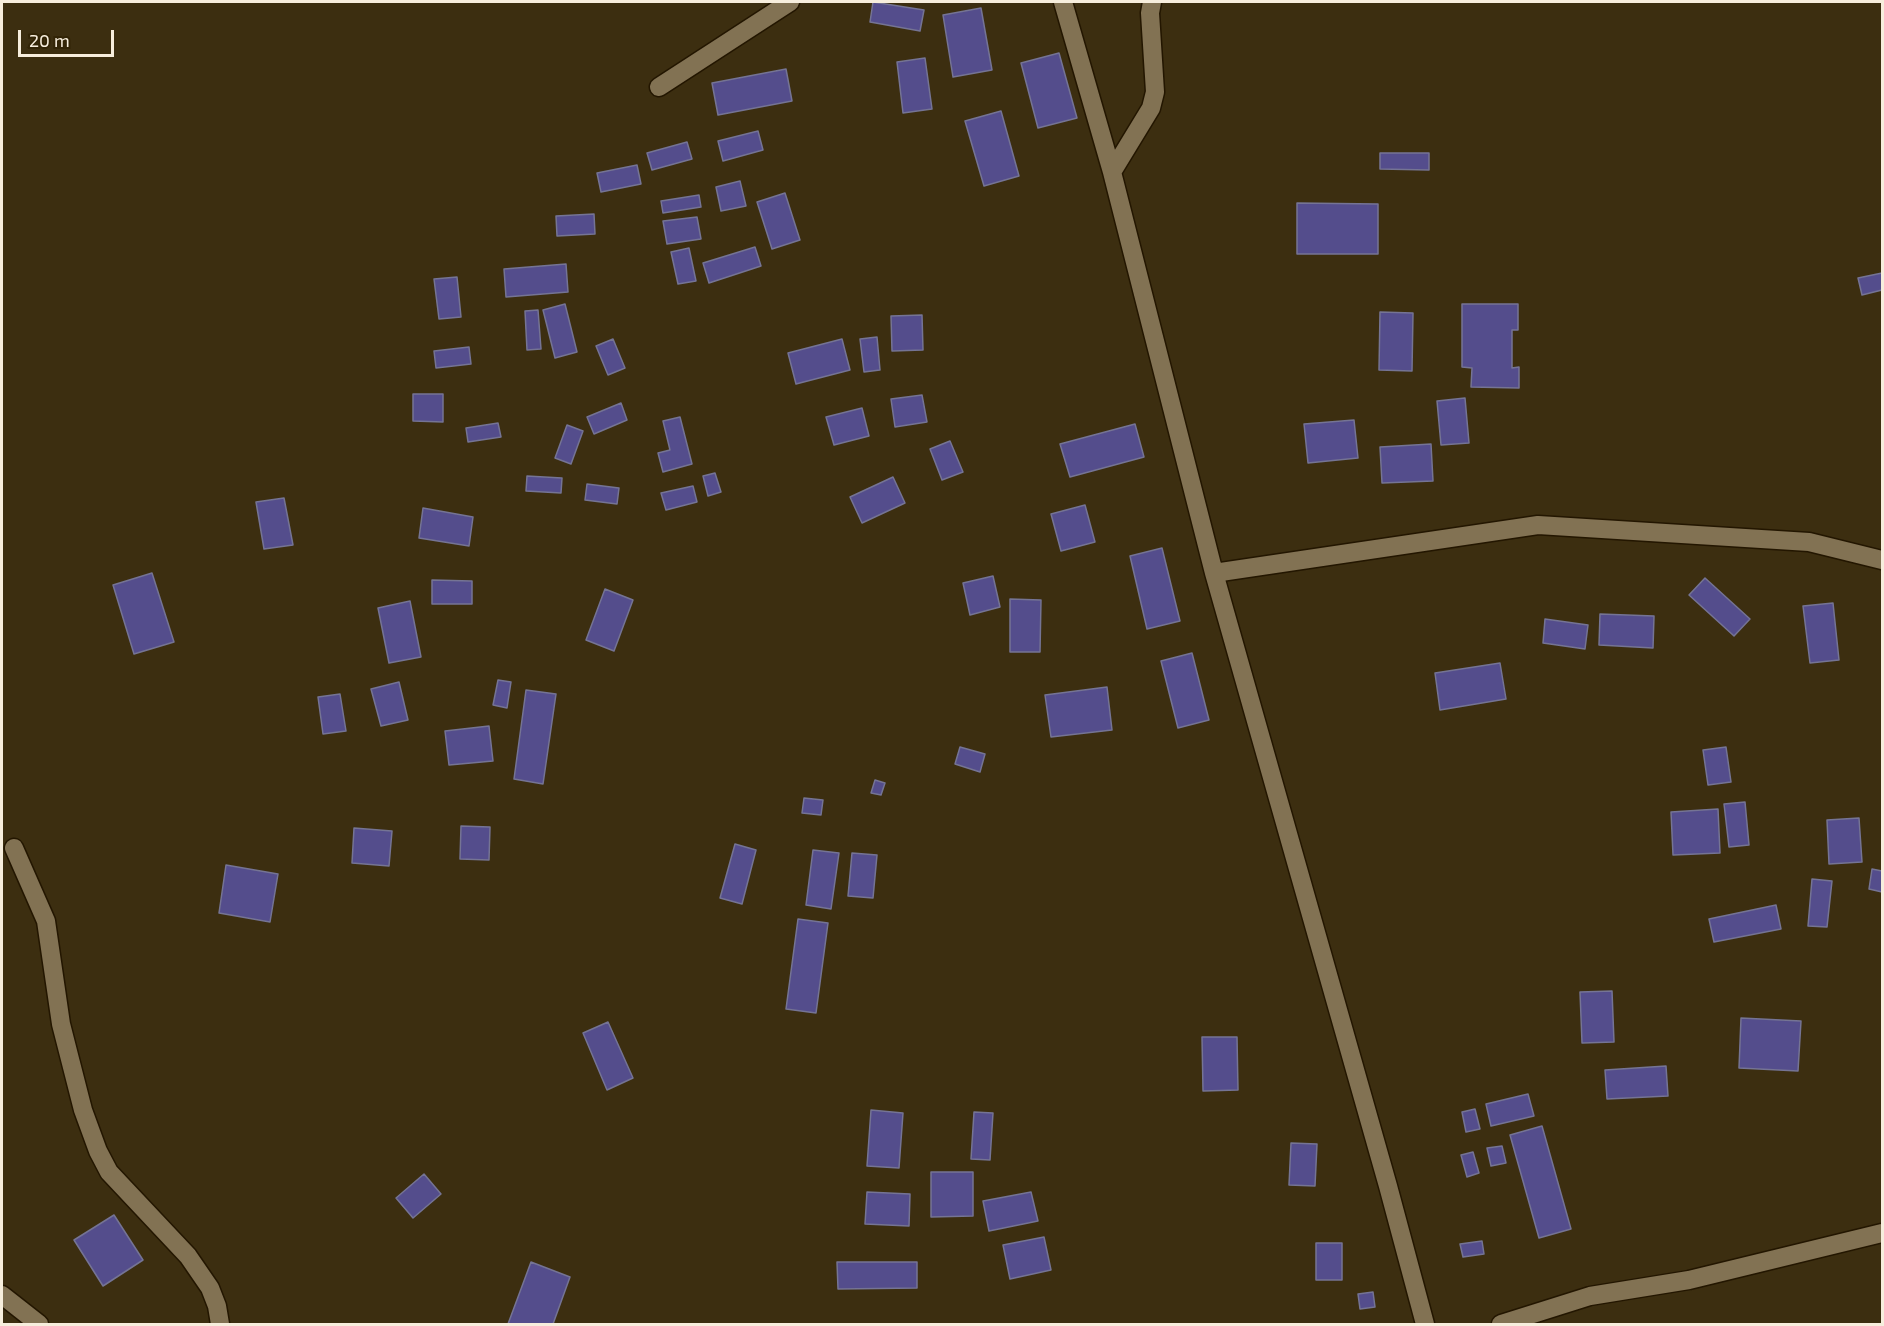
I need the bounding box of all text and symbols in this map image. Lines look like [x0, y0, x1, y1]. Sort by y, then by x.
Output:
scale bar [21, 18, 117, 56]
text: 20 m [29, 29, 70, 51]

